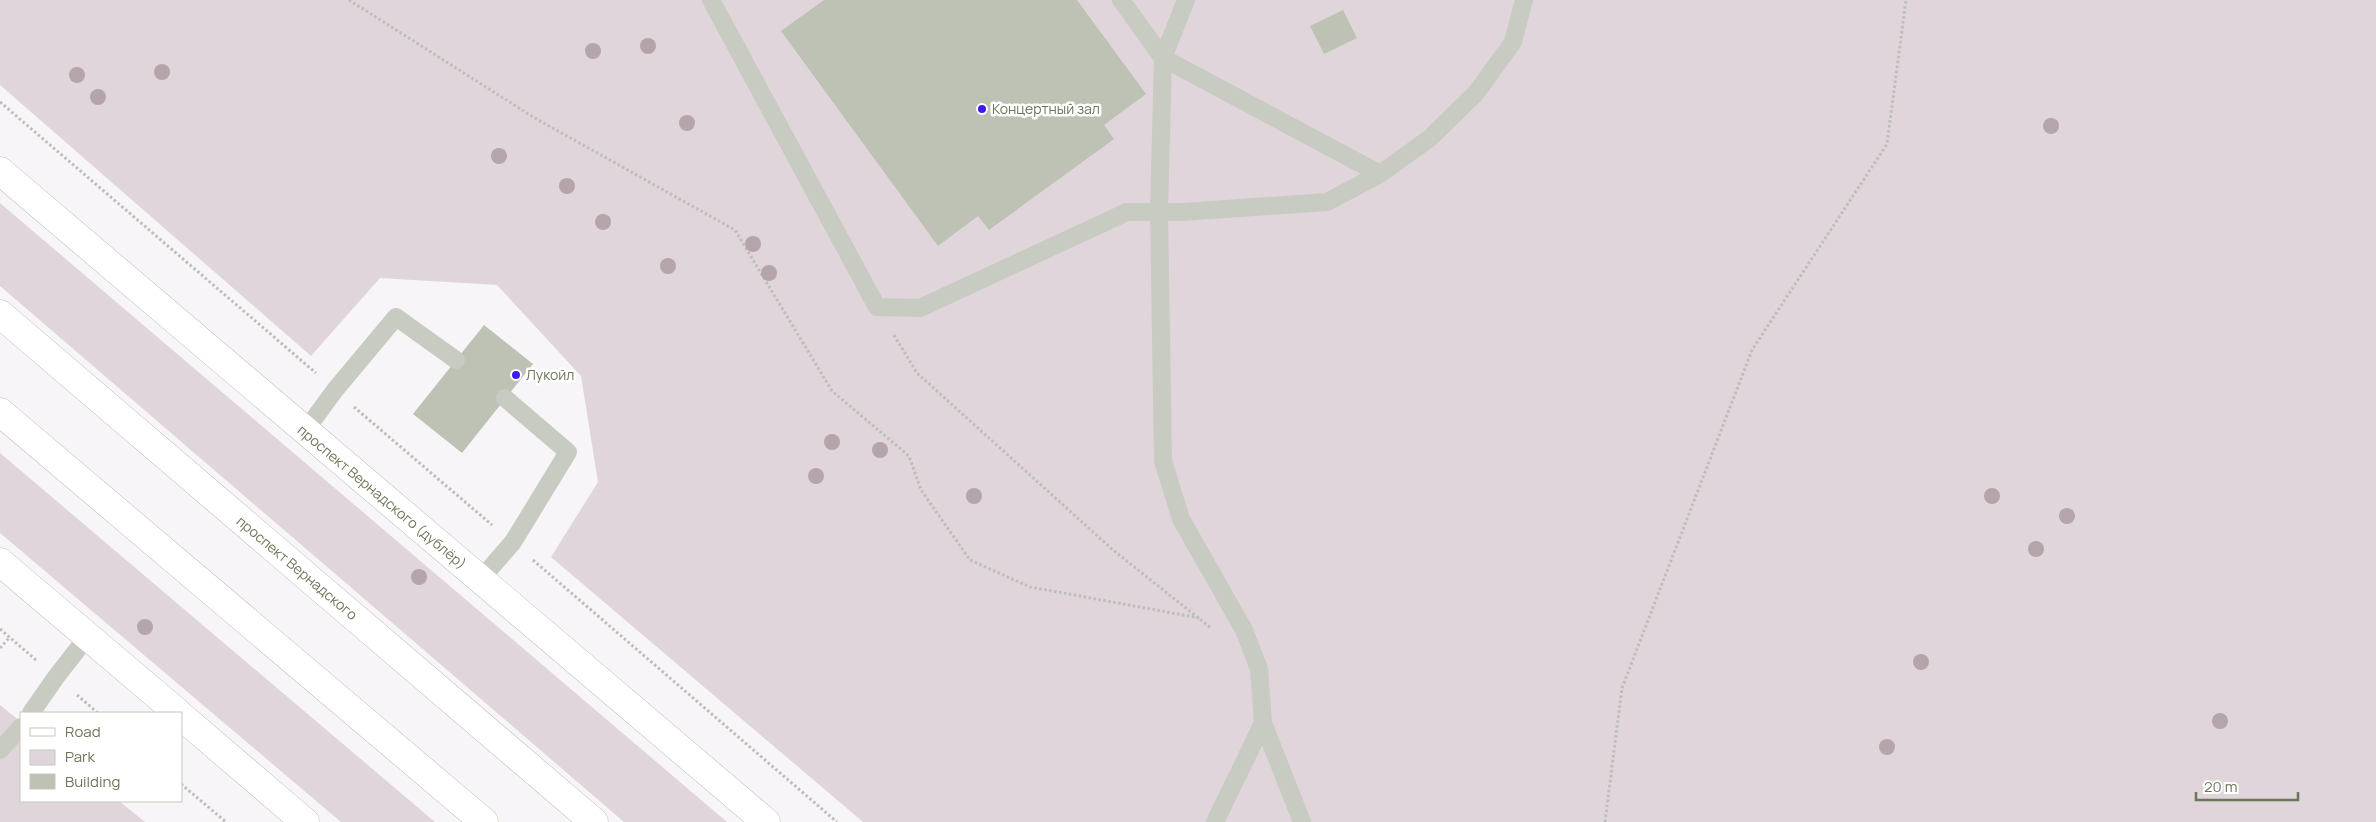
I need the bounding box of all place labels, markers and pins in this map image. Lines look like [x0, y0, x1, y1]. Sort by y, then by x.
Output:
place label: Концертный зал [992, 99, 1100, 118]
marker: Концертный зал [976, 103, 988, 115]
place label: Лукойл [526, 365, 574, 384]
marker: Лукойл [510, 369, 522, 381]

